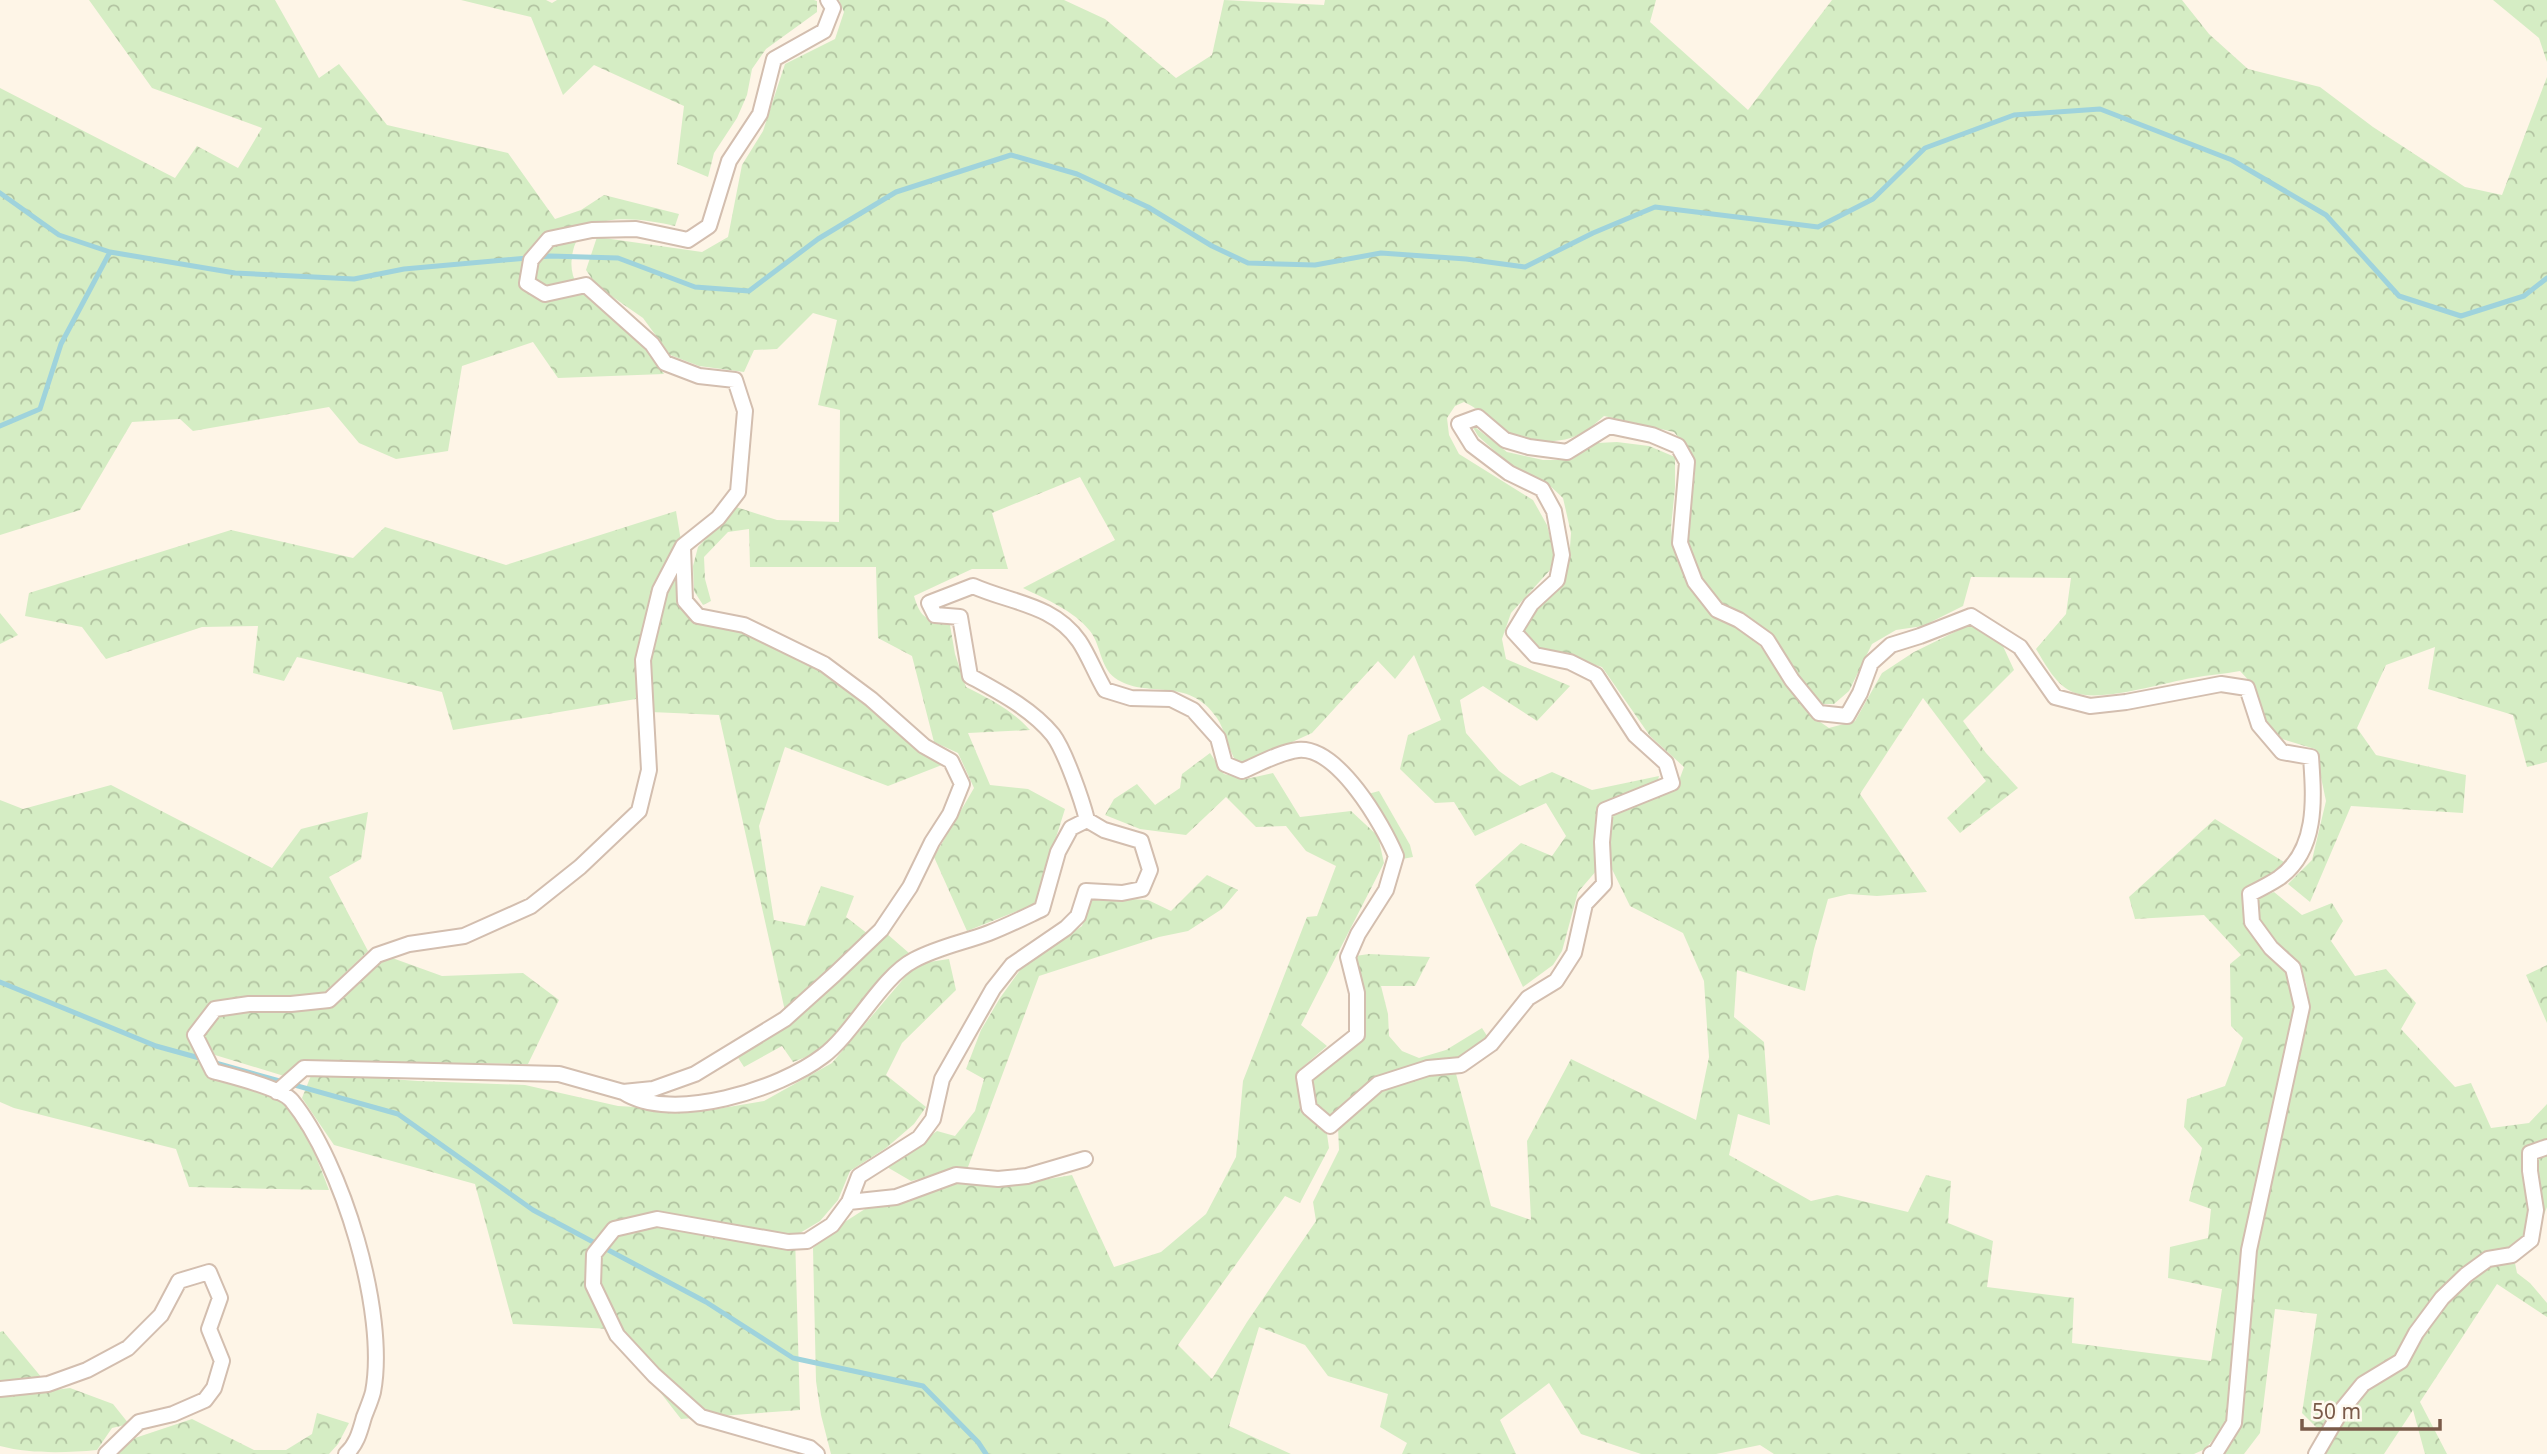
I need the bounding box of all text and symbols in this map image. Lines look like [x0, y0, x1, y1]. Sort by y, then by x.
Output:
scale bar [2302, 1388, 2440, 1432]
text: 50 m [2312, 1397, 2361, 1425]

